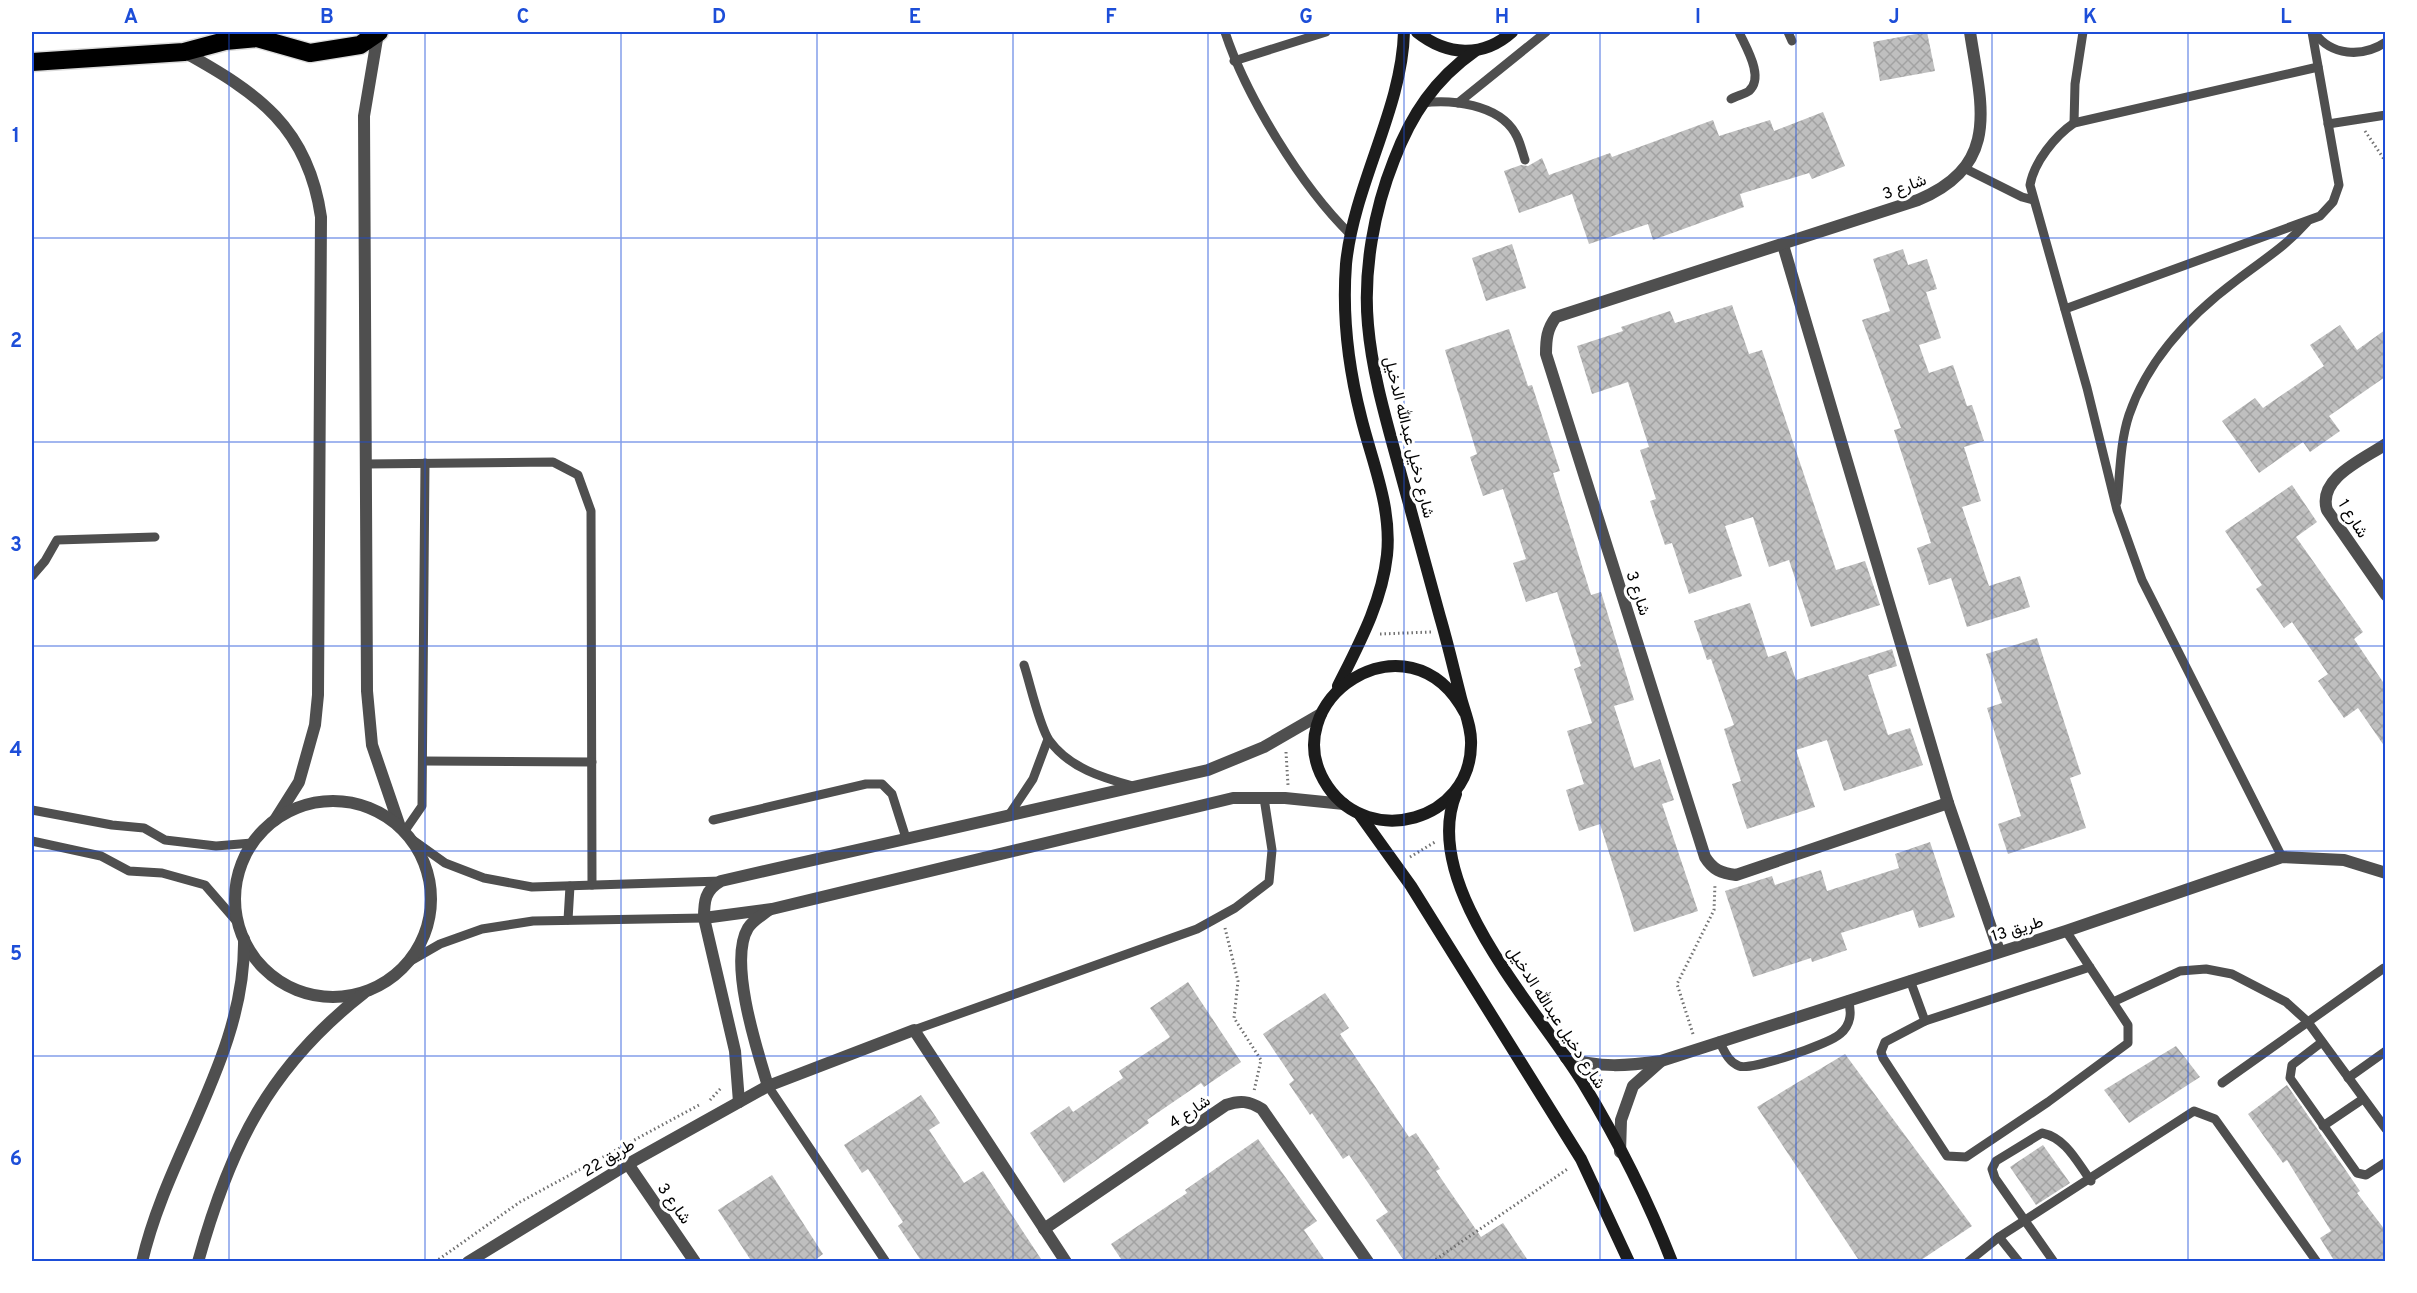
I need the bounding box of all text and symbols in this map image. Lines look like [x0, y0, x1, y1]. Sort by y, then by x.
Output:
text: A [124, 5, 138, 31]
text: B [320, 5, 334, 31]
text: C [517, 5, 529, 31]
text: D [712, 5, 726, 31]
text: E [909, 5, 921, 31]
text: F [1105, 5, 1117, 31]
text: G [1299, 5, 1313, 31]
text: H [1495, 5, 1509, 31]
text: I [1695, 5, 1701, 31]
text: J [1888, 5, 1900, 31]
text: K [2083, 5, 2097, 31]
text: L [2280, 5, 2292, 31]
text: 1 [12, 124, 20, 150]
street label: شارع 3 [1880, 171, 1930, 205]
text: 2 [10, 329, 22, 355]
street label: شارع دخيل عبدالله الدخيل [1378, 354, 1439, 520]
street label: شارع 1 [2333, 496, 2372, 542]
text: 3 [10, 533, 22, 559]
street label: شارع 3 [1621, 569, 1654, 618]
text: 4 [10, 738, 22, 764]
street label: طريق 13 [1989, 913, 2046, 947]
text: 5 [10, 942, 22, 968]
street label: شارع دخيل عبدالله الدخيل [1502, 942, 1610, 1093]
street label: شارع 4 [1166, 1092, 1215, 1134]
street label: طريق 22 [579, 1135, 639, 1182]
text: 6 [10, 1147, 22, 1173]
street label: شارع 3 [652, 1180, 695, 1229]

